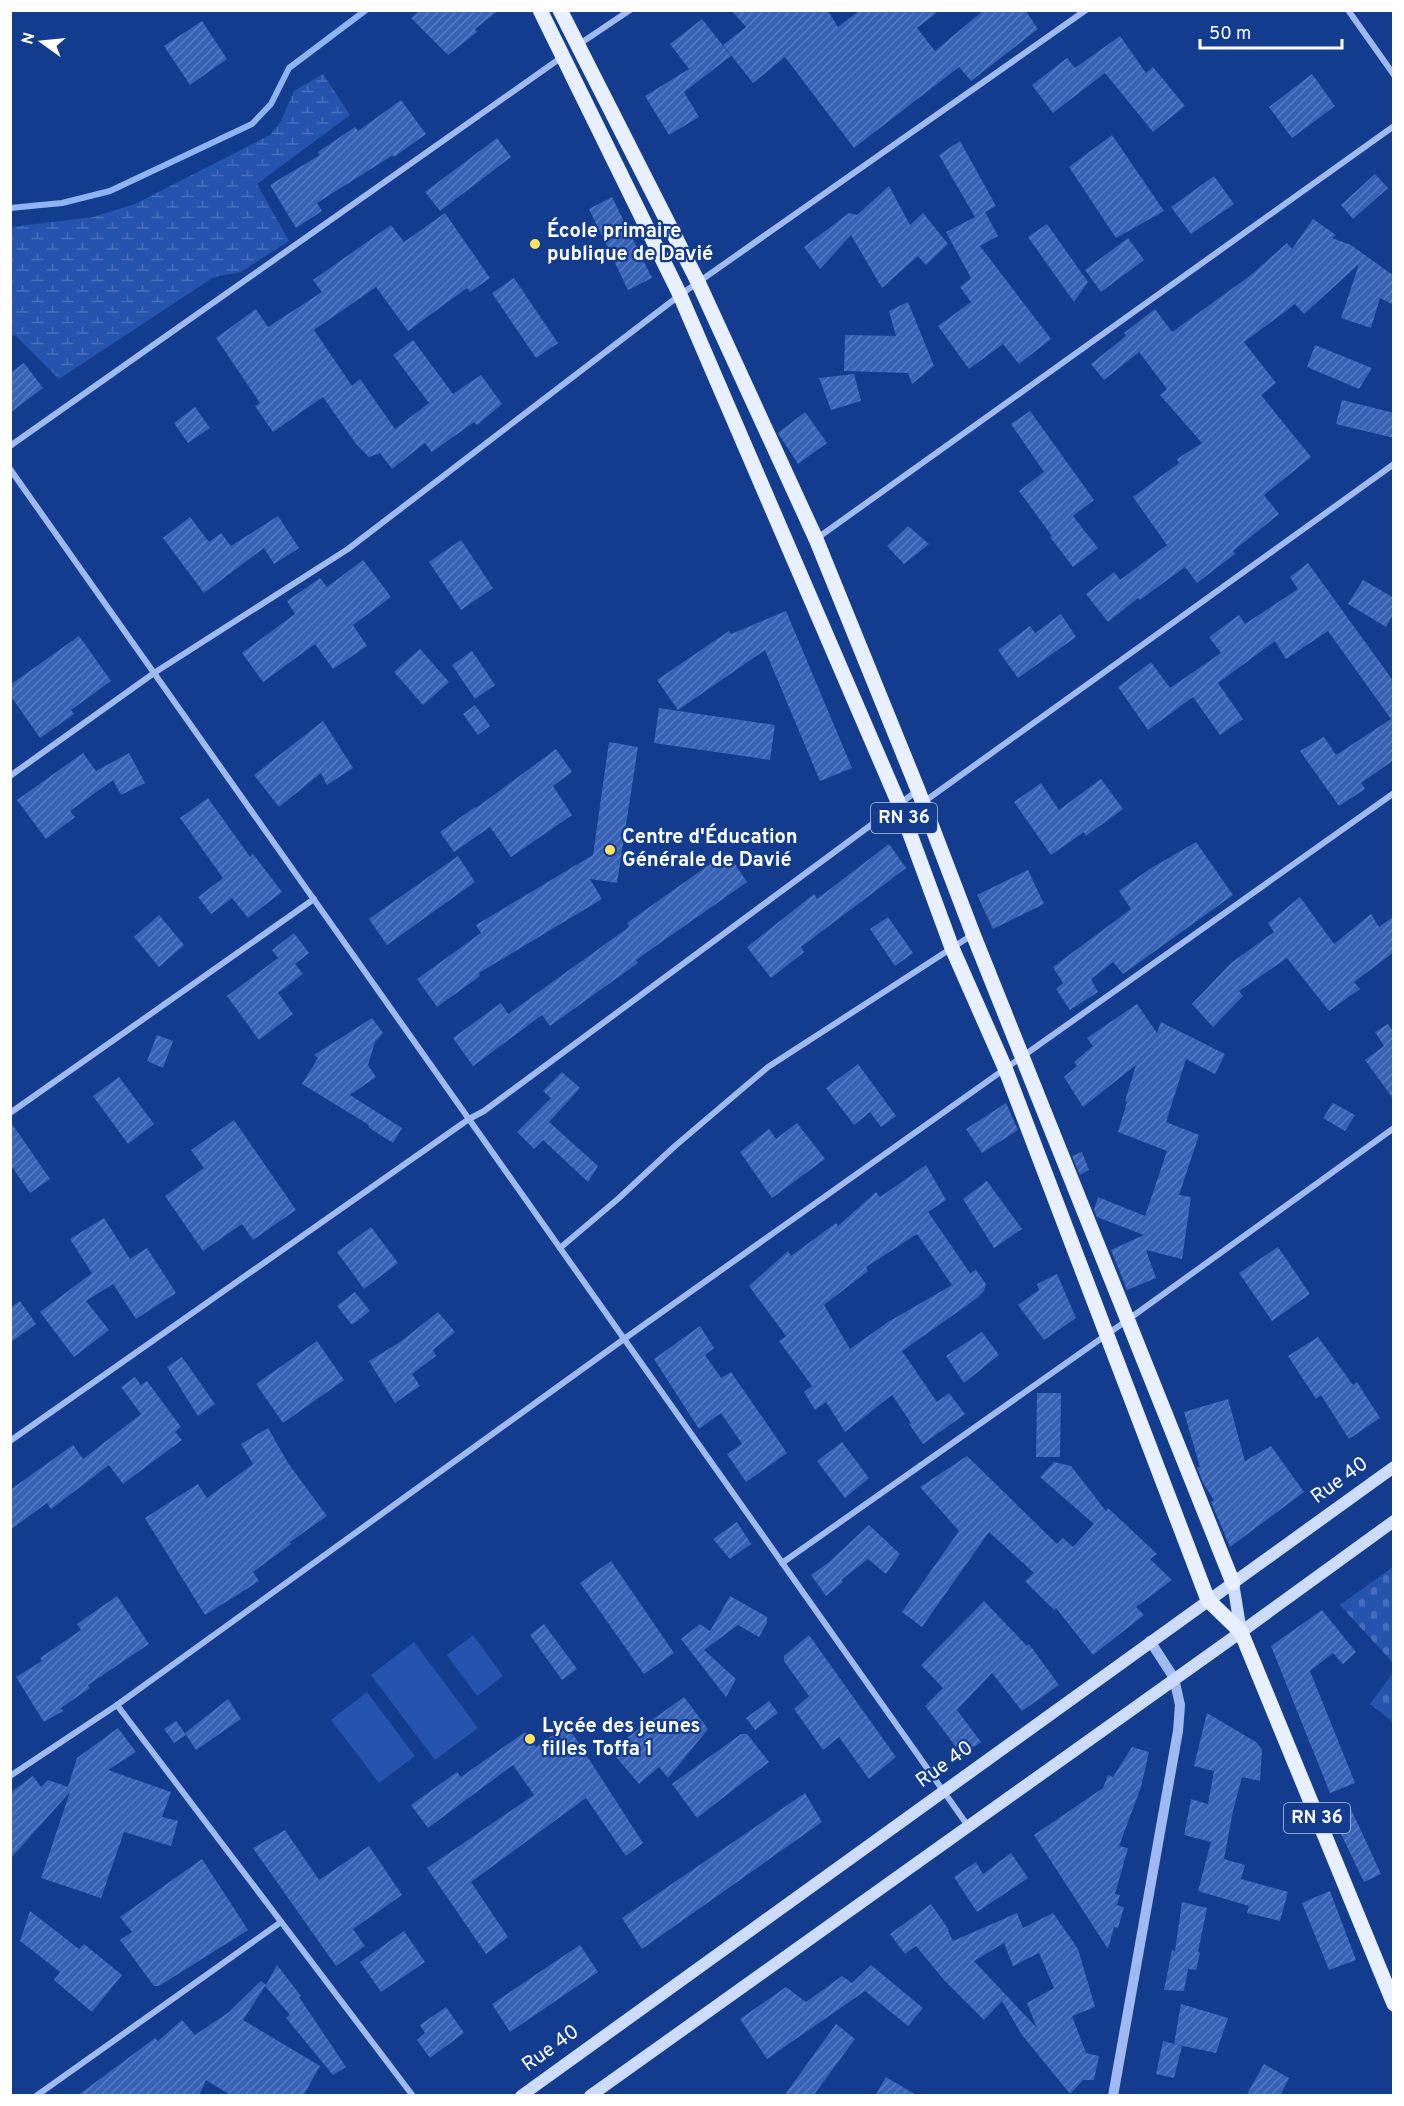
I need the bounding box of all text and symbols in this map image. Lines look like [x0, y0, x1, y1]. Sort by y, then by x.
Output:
north arrow [12, 12, 72, 72]
scale bar [1200, 12, 1342, 50]
text: 50 m [1209, 23, 1251, 46]
text: N [18, 30, 41, 47]
place label: École primaire publique de Davié [547, 217, 713, 268]
marker: École primaire publique de Davié [528, 237, 542, 251]
road number: RN 36 [871, 803, 937, 833]
place label: Centre d'Éducation Générale de Davié [622, 823, 798, 874]
marker: Centre d'Éducation Générale de Davié [603, 843, 617, 857]
street label: Rue 40 [1306, 1451, 1374, 1511]
place label: Lycée des jeunes filles Toffa 1 [542, 1714, 700, 1763]
marker: Lycée des jeunes filles Toffa 1 [523, 1732, 537, 1746]
street label: Rue 40 [911, 1735, 979, 1795]
road number: RN 36 [1284, 1803, 1350, 1833]
street label: Rue 40 [517, 2019, 585, 2079]

